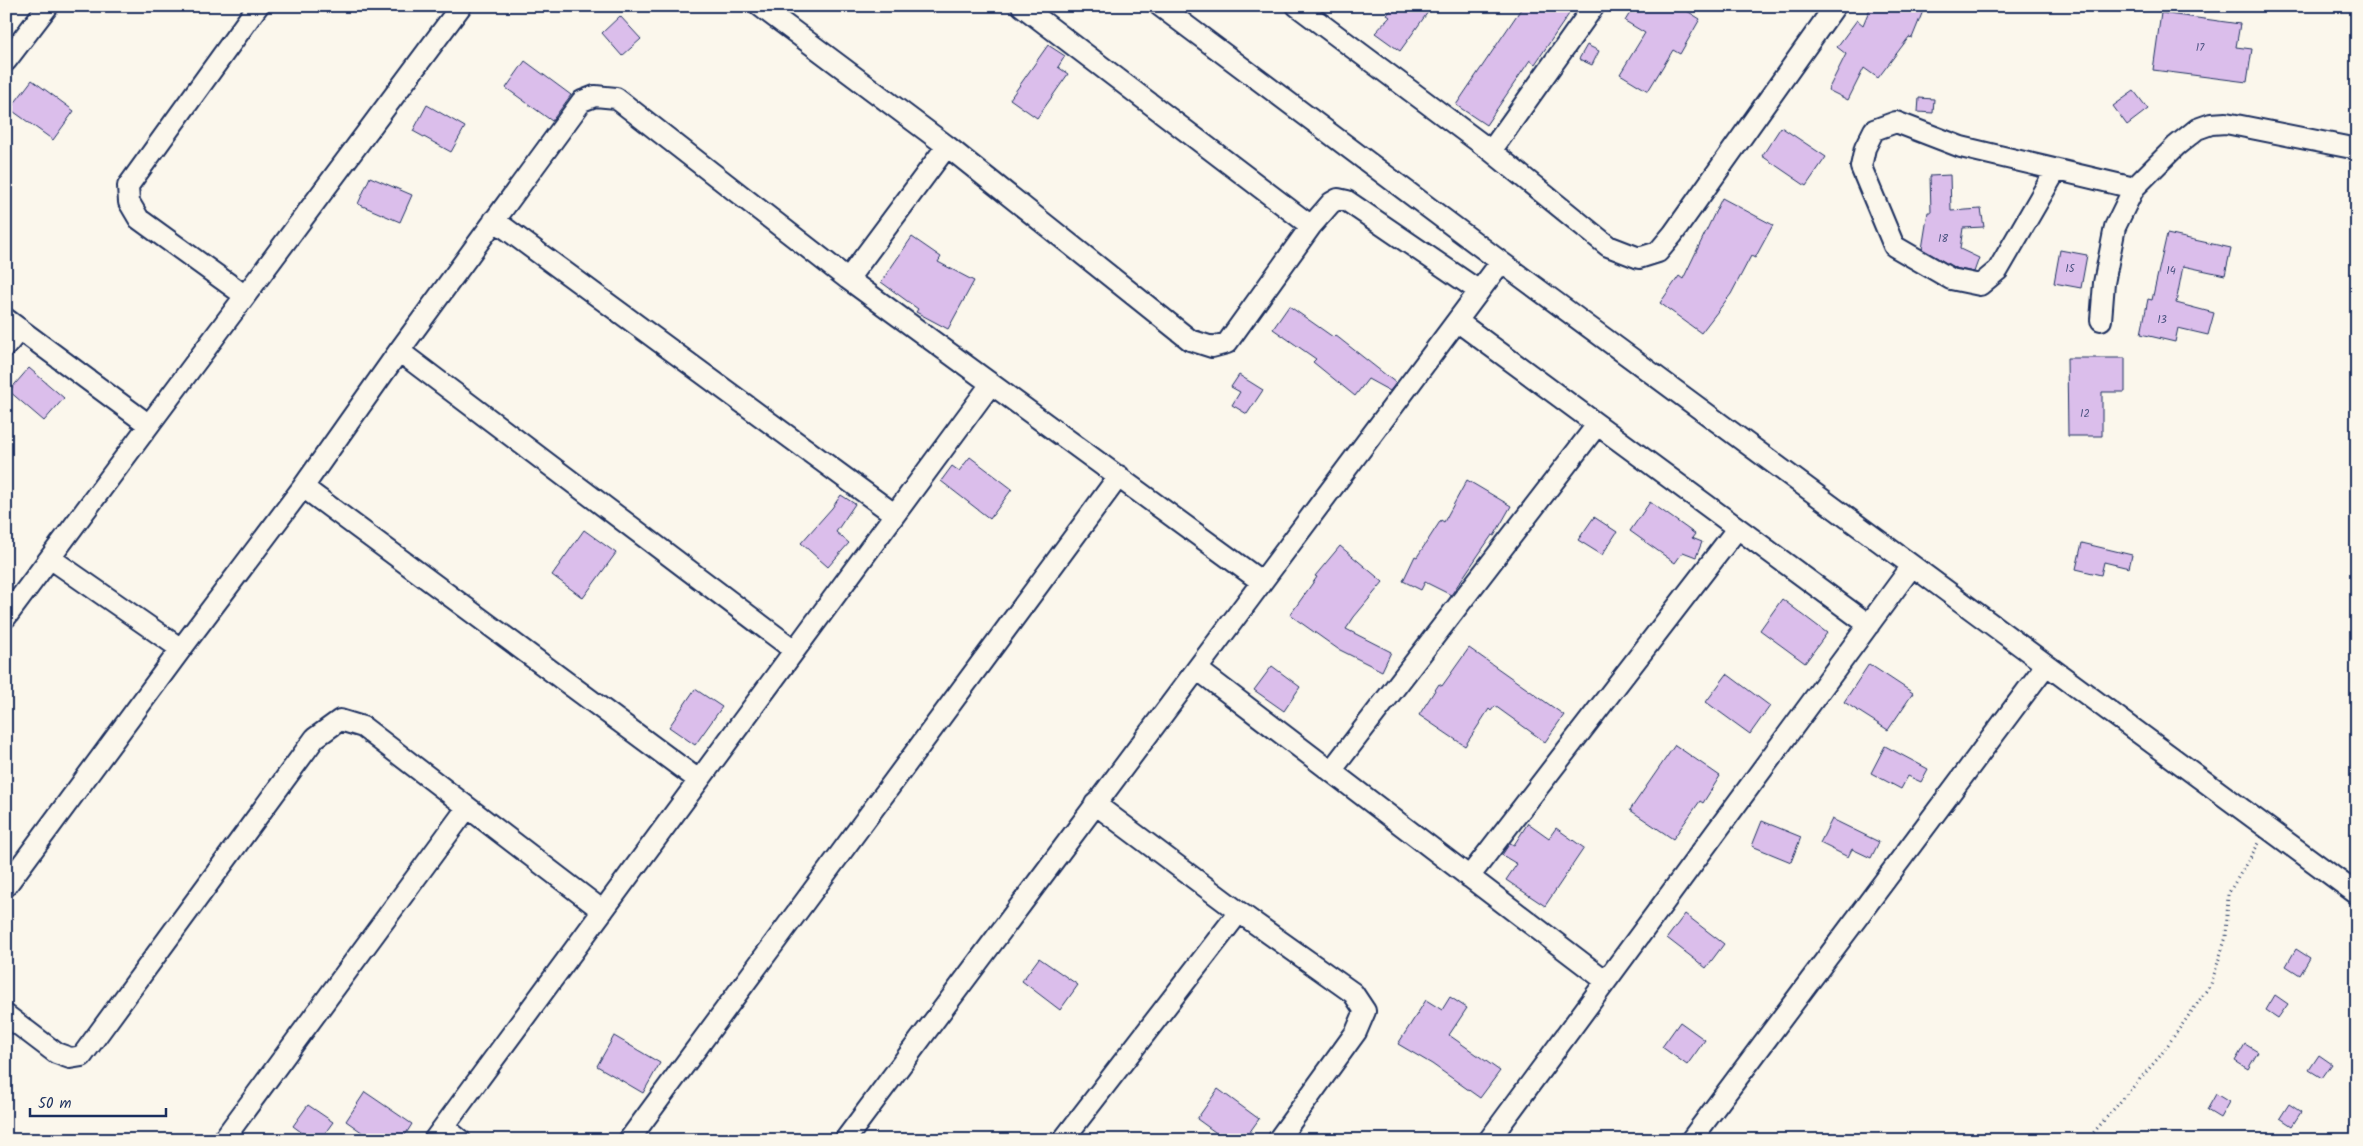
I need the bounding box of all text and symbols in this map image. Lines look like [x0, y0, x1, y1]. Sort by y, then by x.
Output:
house number: 17 [2196, 39, 2205, 57]
house number: 18 [1938, 230, 1948, 248]
house number: 15 [2065, 260, 2076, 278]
house number: 14 [2166, 262, 2176, 280]
house number: 13 [2157, 311, 2167, 329]
house number: 12 [2080, 405, 2090, 423]
scale bar [30, 1086, 166, 1118]
text: 50 m [38, 1092, 72, 1116]

